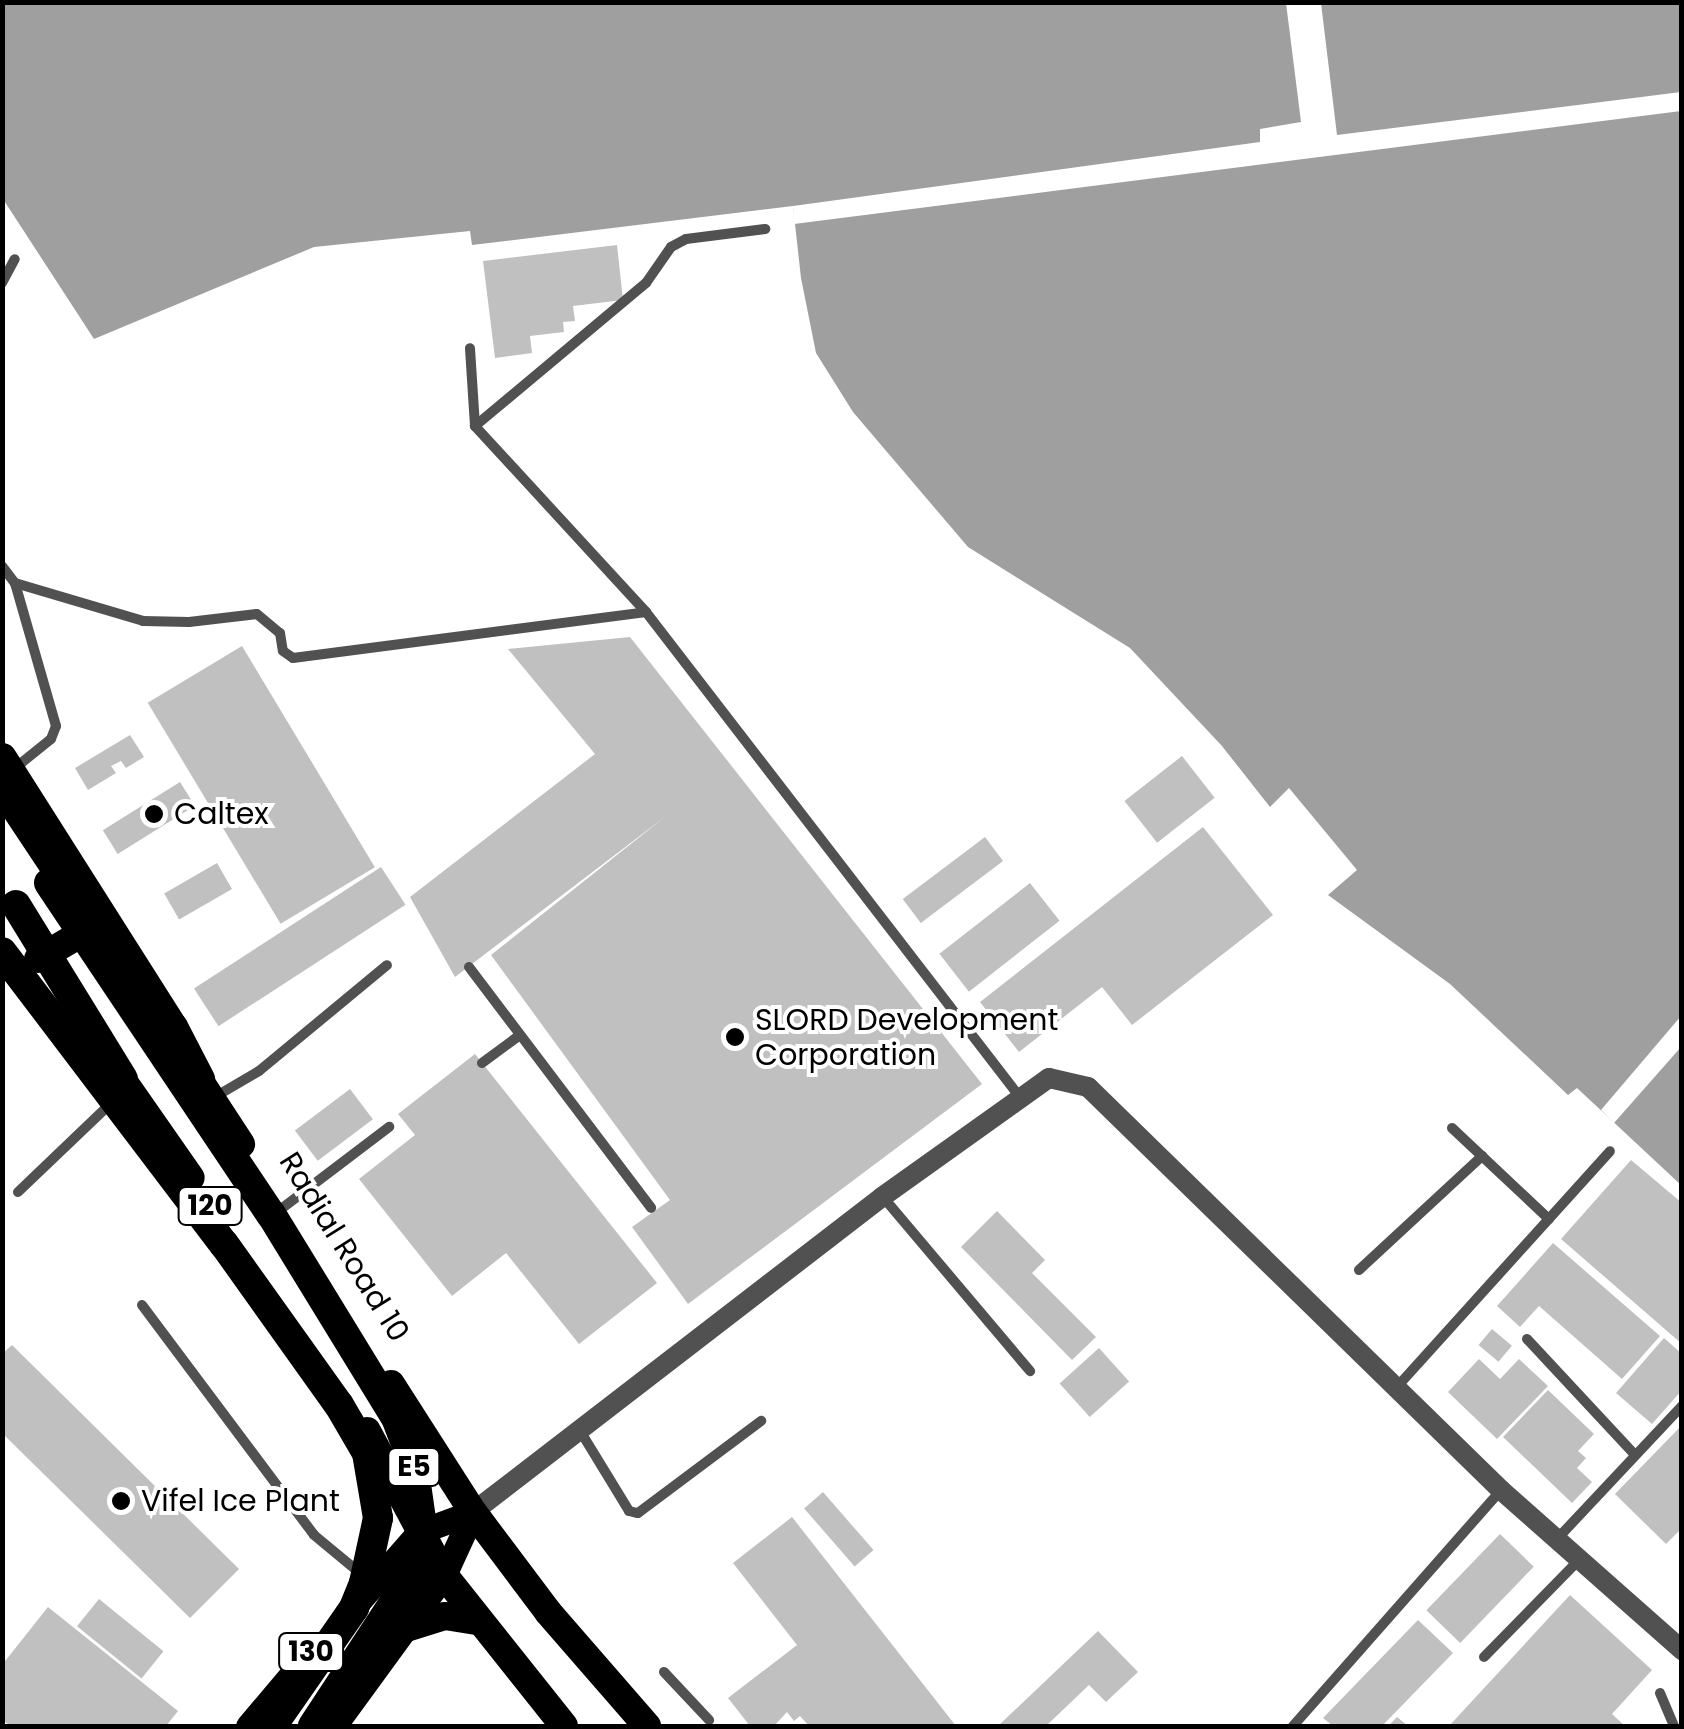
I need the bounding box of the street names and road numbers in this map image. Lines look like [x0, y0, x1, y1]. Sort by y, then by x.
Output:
street label: Radial Road 10 [271, 1146, 417, 1348]
road number: 120 [178, 1183, 242, 1229]
road number: E5 [386, 1444, 442, 1490]
road number: 130 [276, 1629, 346, 1675]

